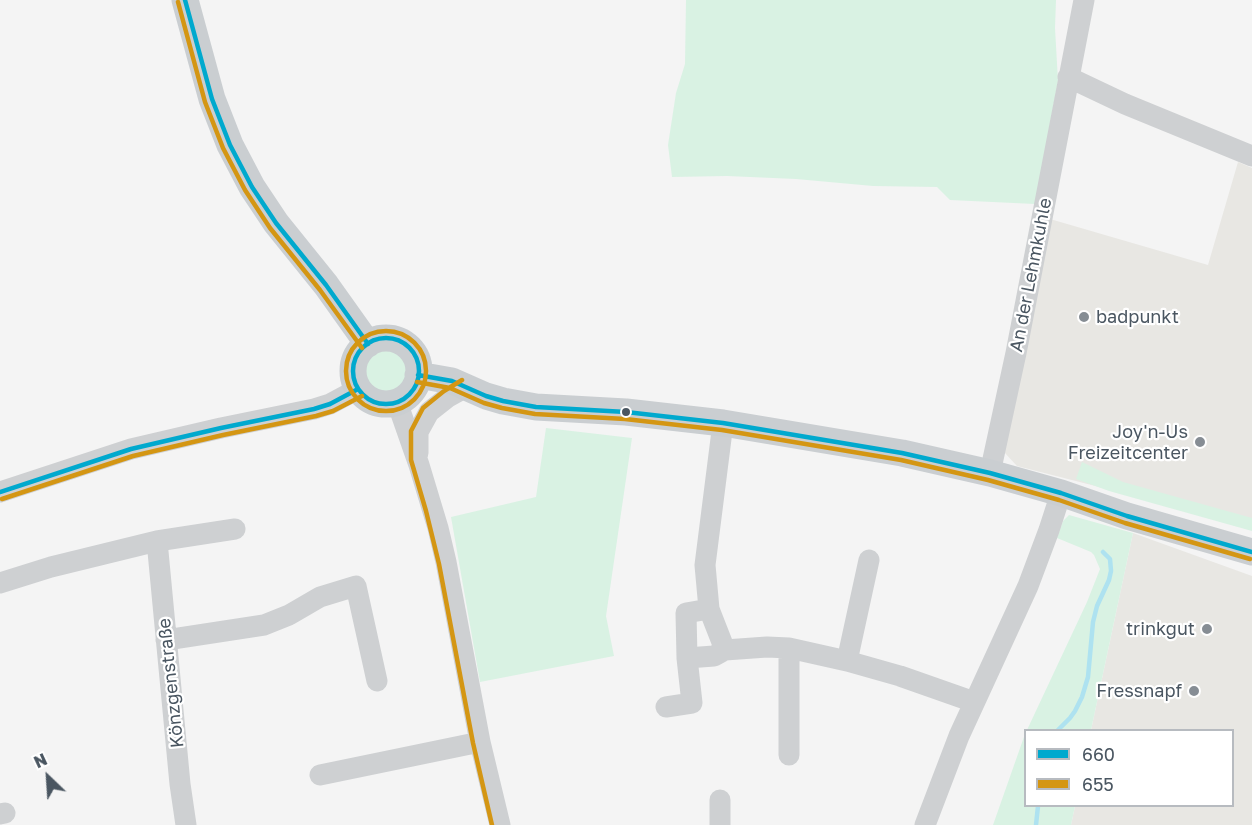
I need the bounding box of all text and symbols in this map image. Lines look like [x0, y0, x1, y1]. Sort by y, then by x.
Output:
street label: An der Lehmkuhle [1005, 196, 1057, 354]
place label: badpunkt [1096, 306, 1179, 328]
marker: badpunkt [1077, 310, 1091, 324]
unlabelled marker [620, 406, 632, 418]
place label: Joy'n-Us Freizeitcenter [1068, 421, 1188, 464]
marker: Joy'n-Us Freizeitcenter [1193, 435, 1207, 449]
street label: Könzgenstraße [153, 617, 189, 749]
place label: trinkgut [1126, 618, 1195, 640]
marker: trinkgut [1200, 622, 1214, 636]
place label: Fressnapf [1096, 680, 1182, 702]
marker: Fressnapf [1187, 684, 1201, 698]
legend [1024, 729, 1234, 807]
text: 660 [1082, 743, 1115, 765]
north arrow [18, 747, 78, 807]
text: N [31, 749, 50, 772]
text: 655 [1082, 773, 1114, 795]

